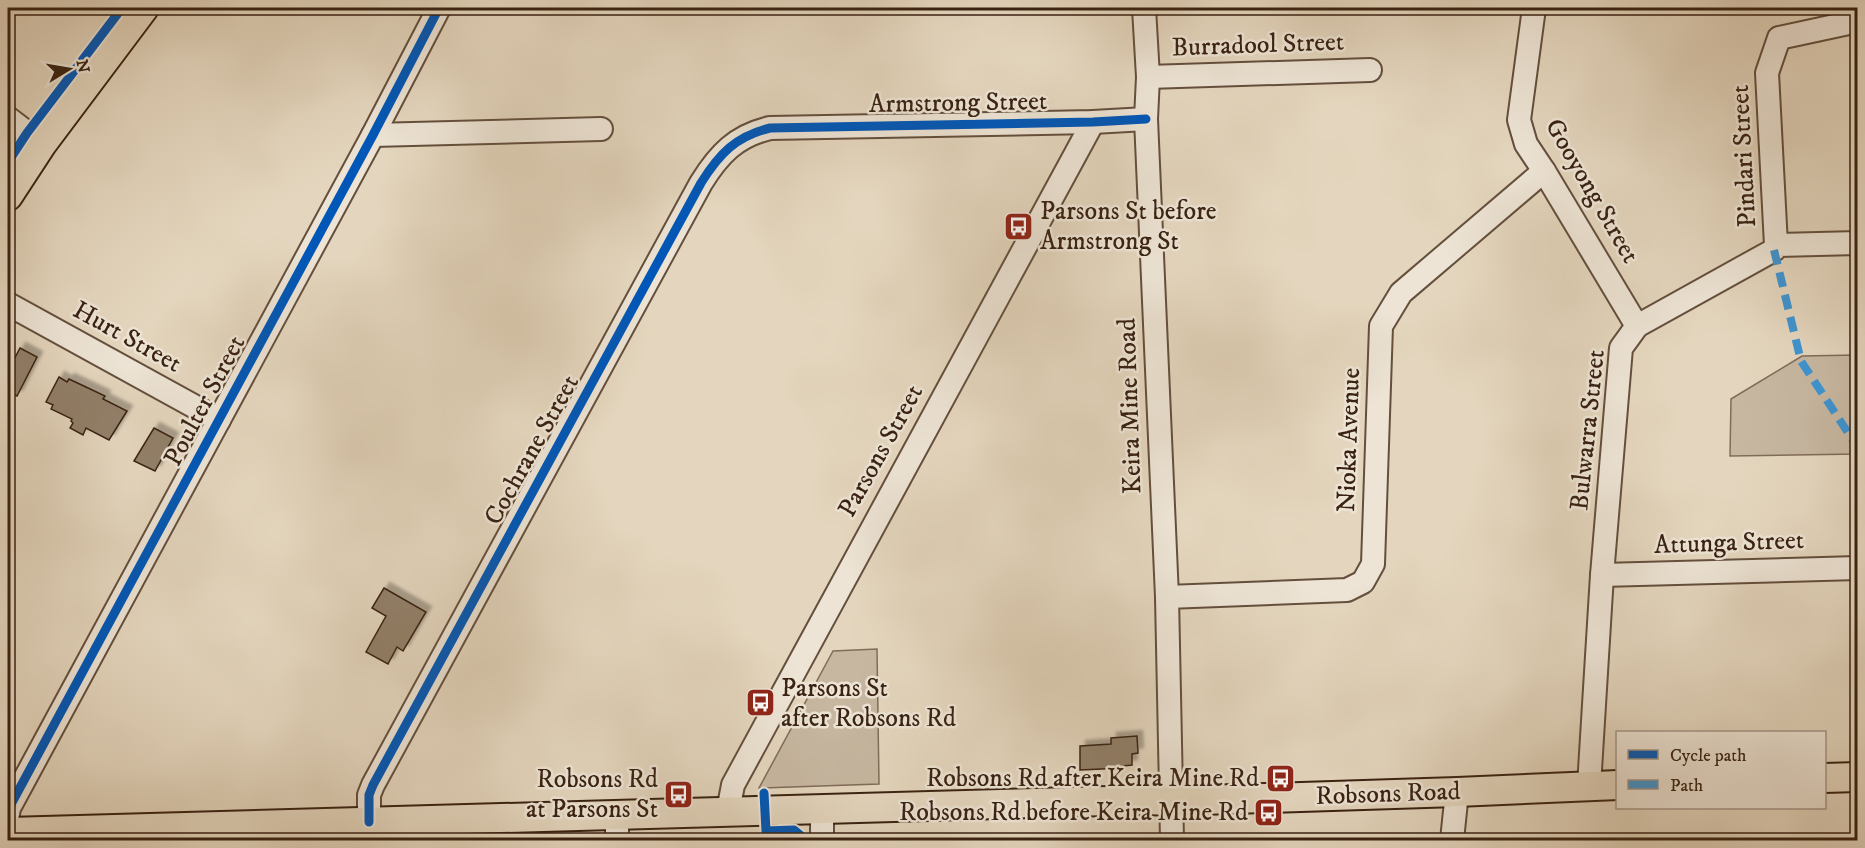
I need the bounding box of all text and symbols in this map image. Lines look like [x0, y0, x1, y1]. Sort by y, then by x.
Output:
street label: Burradool Street [1171, 26, 1345, 64]
north arrow [39, 39, 99, 99]
text: N [72, 58, 94, 75]
street label: Pindari Street [1724, 84, 1764, 228]
street label: Armstrong Street [869, 85, 1047, 121]
street label: Gooyong Street [1537, 113, 1647, 269]
place label: Parsons St before Armstrong St [1040, 195, 1217, 258]
bus stop icon: Parsons St before Armstrong St [1003, 210, 1035, 242]
street label: Hurt Street [67, 294, 187, 380]
street label: Keira Mine Road [1110, 318, 1150, 494]
street label: Poulter Street [157, 330, 253, 472]
street label: Bulwarra Street [1563, 348, 1613, 512]
street label: Nioka Avenue [1330, 367, 1368, 513]
street label: Cochrane Street [477, 369, 587, 531]
street label: Parsons Street [831, 379, 931, 523]
street label: Attunga Street [1653, 524, 1805, 562]
place label: Parsons St after Robsons Rd [781, 672, 956, 735]
bus stop icon: Parsons St after Robsons Rd [744, 687, 776, 719]
legend [1616, 731, 1826, 809]
text: Cycle path [1670, 745, 1747, 767]
place label: Robsons Rd after Keira Mine Rd [926, 762, 1259, 795]
bus stop icon: Robsons Rd after Keira Mine Rd [1264, 762, 1296, 794]
place label: Robsons Rd at Parsons St [526, 763, 658, 826]
street label: Robsons Road [1315, 775, 1461, 813]
text: Path [1670, 775, 1704, 797]
bus stop icon: Robsons Rd at Parsons St [663, 778, 695, 810]
place label: Robsons Rd before Keira Mine Rd [899, 796, 1248, 829]
bus stop icon: Robsons Rd before Keira Mine Rd [1253, 796, 1285, 828]

